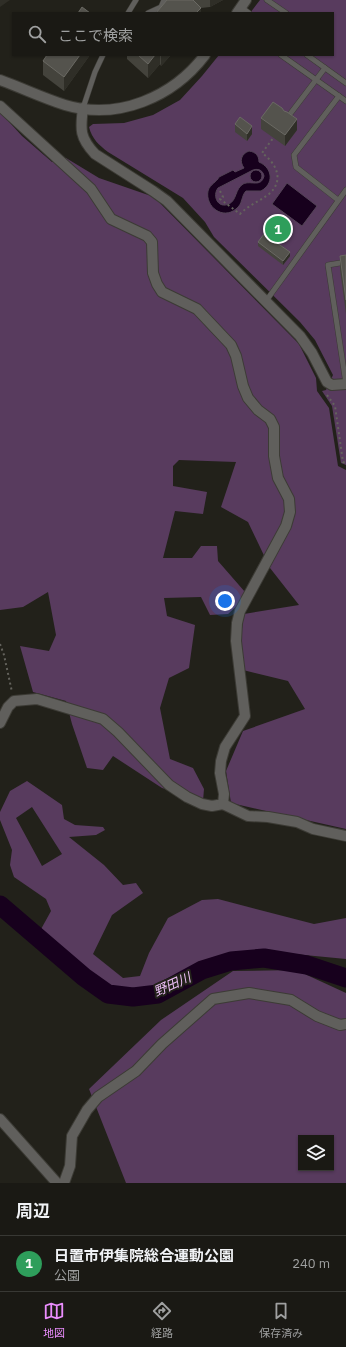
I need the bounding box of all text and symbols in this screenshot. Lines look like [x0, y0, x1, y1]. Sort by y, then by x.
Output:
search box [12, 12, 334, 56]
icon: search [26, 23, 48, 45]
text: ここで検索 [58, 26, 133, 45]
pin: 1 [265, 214, 291, 244]
your location [215, 591, 235, 611]
water label: 野田川 [151, 968, 195, 1000]
map controls [298, 1135, 334, 1171]
button: layers [298, 1135, 334, 1171]
text: 周辺 [16, 1200, 50, 1222]
text: 日置市伊集院総合運動公園 [54, 1246, 234, 1265]
text: 1 [25, 1255, 33, 1272]
text: 240 m [292, 1255, 330, 1272]
text: 公園 [54, 1267, 80, 1284]
tab: 地図 [43, 1300, 65, 1340]
tab: 経路 [151, 1300, 173, 1340]
tab: 保存済み [259, 1300, 303, 1340]

